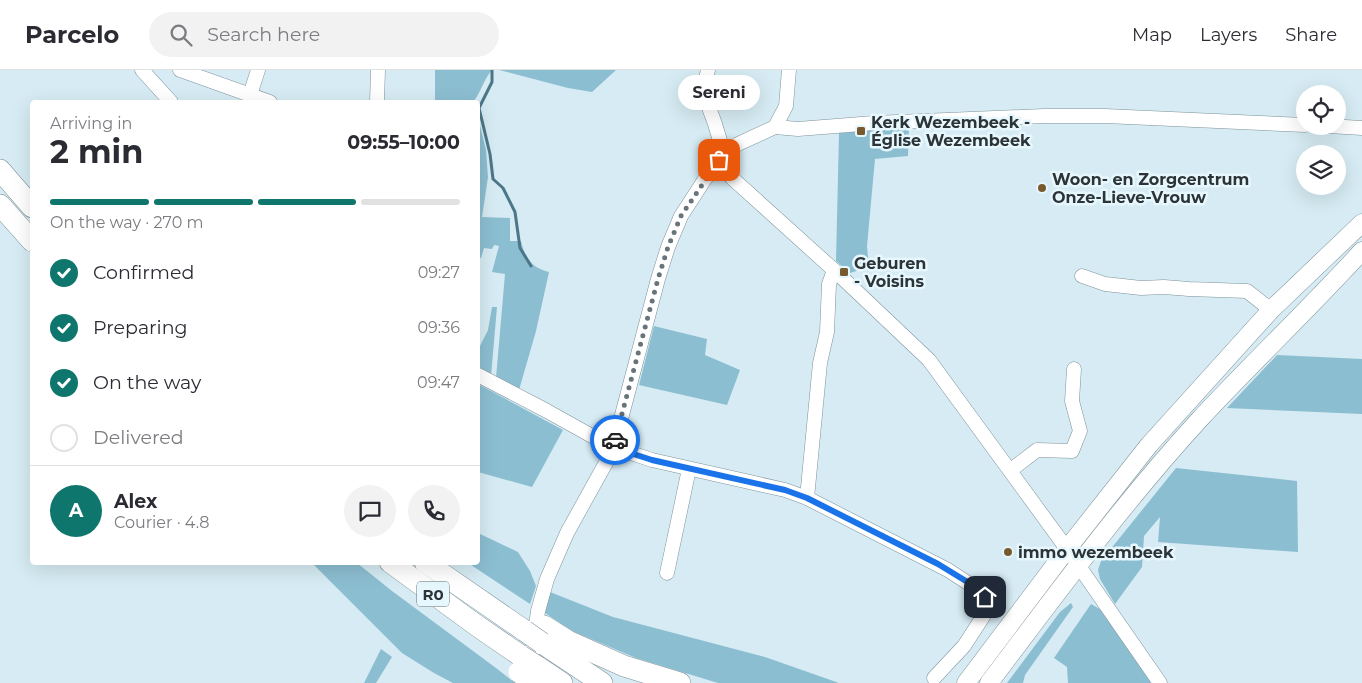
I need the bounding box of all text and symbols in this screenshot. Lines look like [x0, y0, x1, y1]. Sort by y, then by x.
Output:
search box [149, 12, 499, 57]
text: Parcelo [25, 20, 119, 49]
icon: search [167, 21, 195, 49]
text: Search here [207, 23, 320, 46]
text: Map [1132, 24, 1172, 46]
text: Layers [1200, 24, 1257, 46]
text: Share [1285, 24, 1337, 46]
callout: Sereni [678, 75, 760, 110]
text: Sereni [692, 83, 746, 102]
map controls [1296, 85, 1346, 195]
button: locate [1296, 85, 1346, 135]
place label: Kerk Wezembeek - Église Wezembeek [871, 113, 1031, 150]
text: Arriving in [50, 114, 132, 133]
marker: Kerk Wezembeek - Église Wezembeek [855, 125, 867, 137]
text: 09:55–10:00 [347, 131, 460, 154]
text: 2 min [50, 132, 143, 171]
pin [698, 139, 740, 181]
button: layers [1296, 145, 1346, 195]
icon: bag [705, 146, 733, 174]
place label: Woon- en Zorgcentrum Onze-Lieve-Vrouw [1052, 170, 1249, 207]
marker: Woon- en Zorgcentrum Onze-Lieve-Vrouw [1036, 182, 1048, 194]
text: On the way · 270 m [50, 213, 204, 232]
place label: Geburen - Voisins [854, 254, 926, 291]
icon: check [50, 259, 78, 287]
text: Confirmed [93, 261, 194, 284]
text: 09:27 [418, 263, 460, 282]
marker: Geburen - Voisins [838, 266, 850, 278]
icon: check [50, 314, 78, 342]
text: Preparing [93, 316, 188, 339]
text: 09:36 [418, 318, 460, 337]
icon: check [50, 369, 78, 397]
text: On the way [93, 371, 201, 394]
text: 09:47 [417, 373, 460, 392]
courier [590, 415, 640, 465]
text: Delivered [93, 426, 184, 449]
icon: car [601, 426, 629, 454]
button: chat [344, 485, 396, 537]
button: phone [408, 485, 460, 537]
text: Alex [114, 490, 157, 513]
text: A [69, 499, 83, 522]
text: Courier · 4.8 [114, 513, 210, 532]
place label: immo wezembeek [1018, 543, 1174, 562]
marker: immo wezembeek [1002, 546, 1014, 558]
pin [964, 576, 1006, 618]
road number: R0 [417, 582, 449, 606]
icon: home [971, 583, 999, 611]

